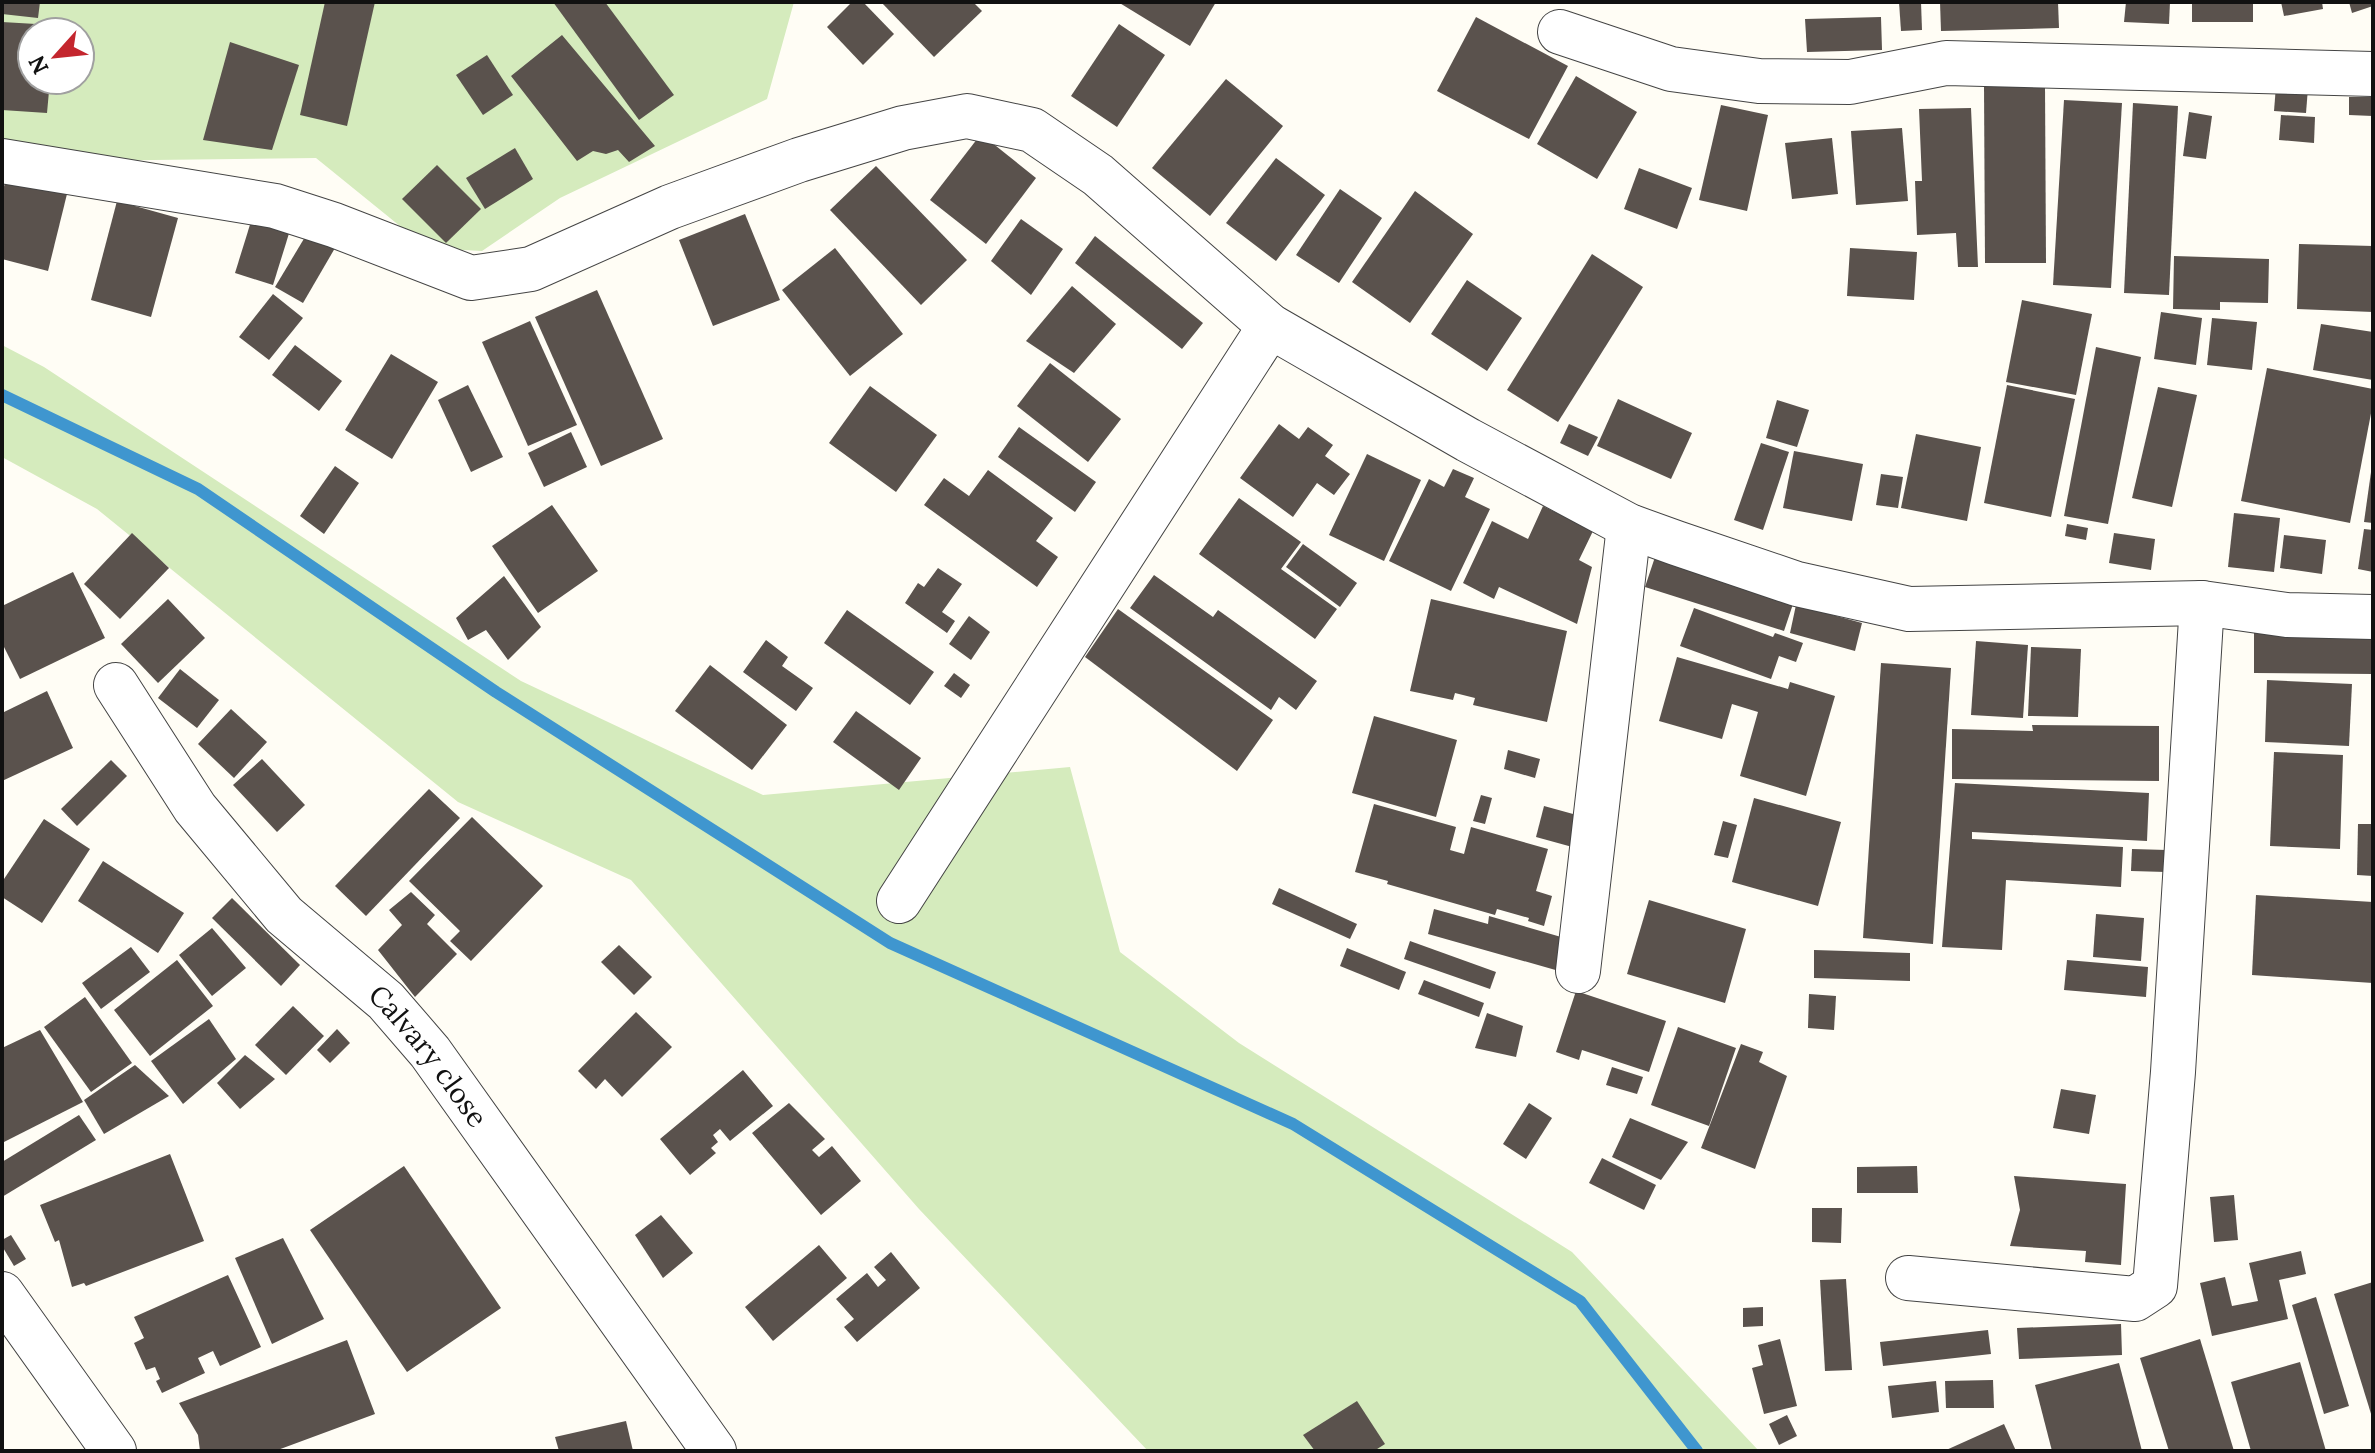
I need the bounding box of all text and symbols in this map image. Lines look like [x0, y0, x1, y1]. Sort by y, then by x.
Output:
north arrow [16, 16, 96, 96]
text: N [22, 51, 55, 79]
street label: Calvary close [362, 977, 496, 1134]

